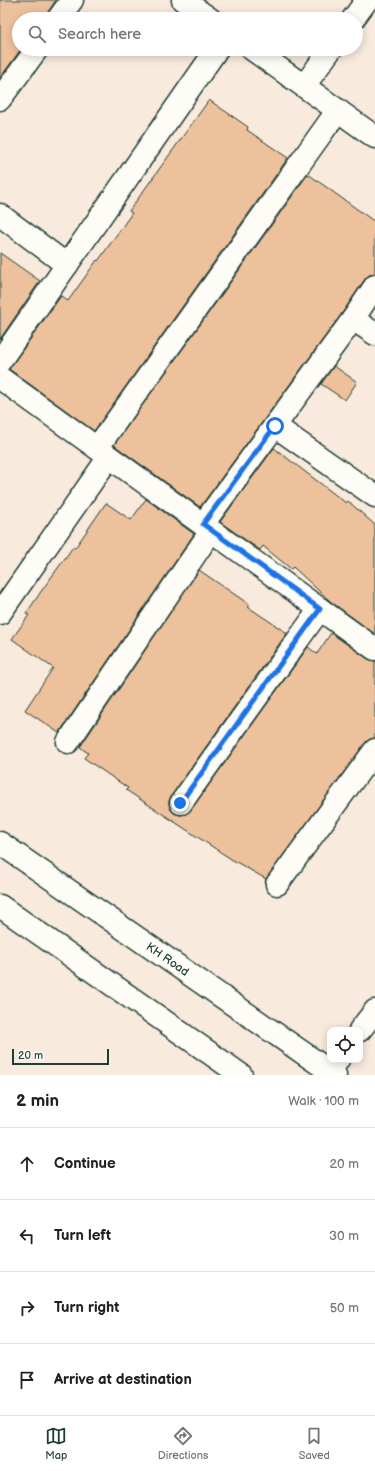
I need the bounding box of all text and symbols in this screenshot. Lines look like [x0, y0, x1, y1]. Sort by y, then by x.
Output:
search box [12, 12, 363, 56]
icon: search [26, 23, 48, 45]
text: Search here [58, 25, 141, 44]
route start [266, 417, 284, 435]
route end [171, 794, 189, 812]
street label: KH Road [143, 939, 192, 980]
map controls [327, 1027, 363, 1063]
button: locate [327, 1027, 363, 1063]
scale bar [12, 1047, 109, 1066]
text: 20 m [18, 1049, 43, 1062]
text: 2 min [16, 1091, 59, 1111]
text: Walk · 100 m [288, 1093, 359, 1109]
icon: ahead [16, 1153, 38, 1175]
text: Continue [54, 1154, 116, 1173]
text: 20 m [329, 1156, 359, 1172]
icon: left [16, 1225, 38, 1247]
text: Turn left [54, 1226, 111, 1245]
text: 30 m [329, 1228, 359, 1244]
icon: right [16, 1297, 38, 1319]
text: Turn right [54, 1298, 119, 1317]
text: 50 m [330, 1300, 359, 1316]
icon: arrive [16, 1369, 38, 1391]
text: Arrive at destination [54, 1370, 192, 1389]
tab: Map [45, 1425, 67, 1462]
tab: Directions [158, 1425, 208, 1462]
tab: Saved [299, 1425, 330, 1462]

